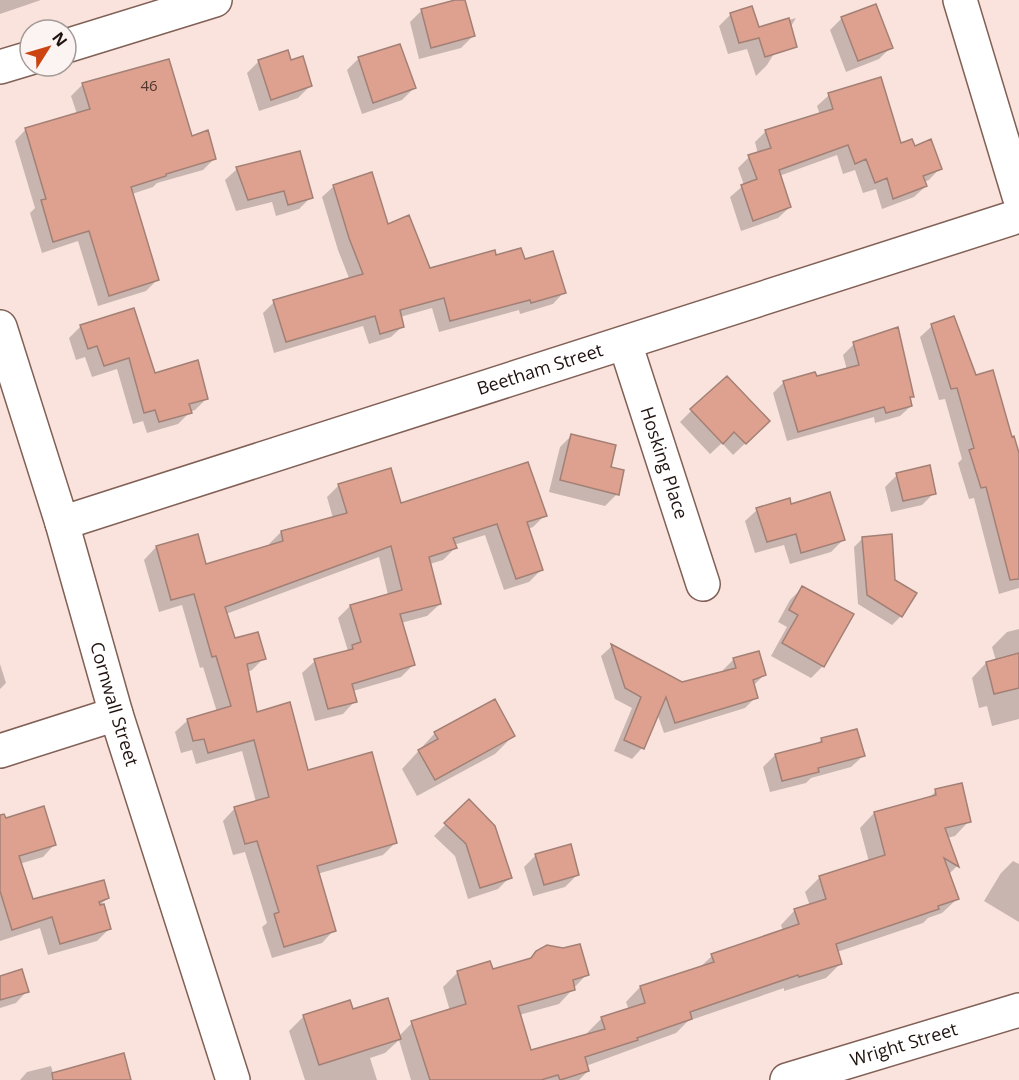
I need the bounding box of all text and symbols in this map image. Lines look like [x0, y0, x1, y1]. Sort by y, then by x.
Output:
north arrow [18, 18, 78, 78]
text: N [47, 27, 73, 51]
house number: 46 [140, 75, 158, 95]
street label: Beetham Street [474, 337, 606, 400]
street label: Hosking Place [635, 404, 694, 522]
street label: Cornwall Street [85, 639, 145, 769]
street label: Wright Street [847, 1016, 960, 1071]

